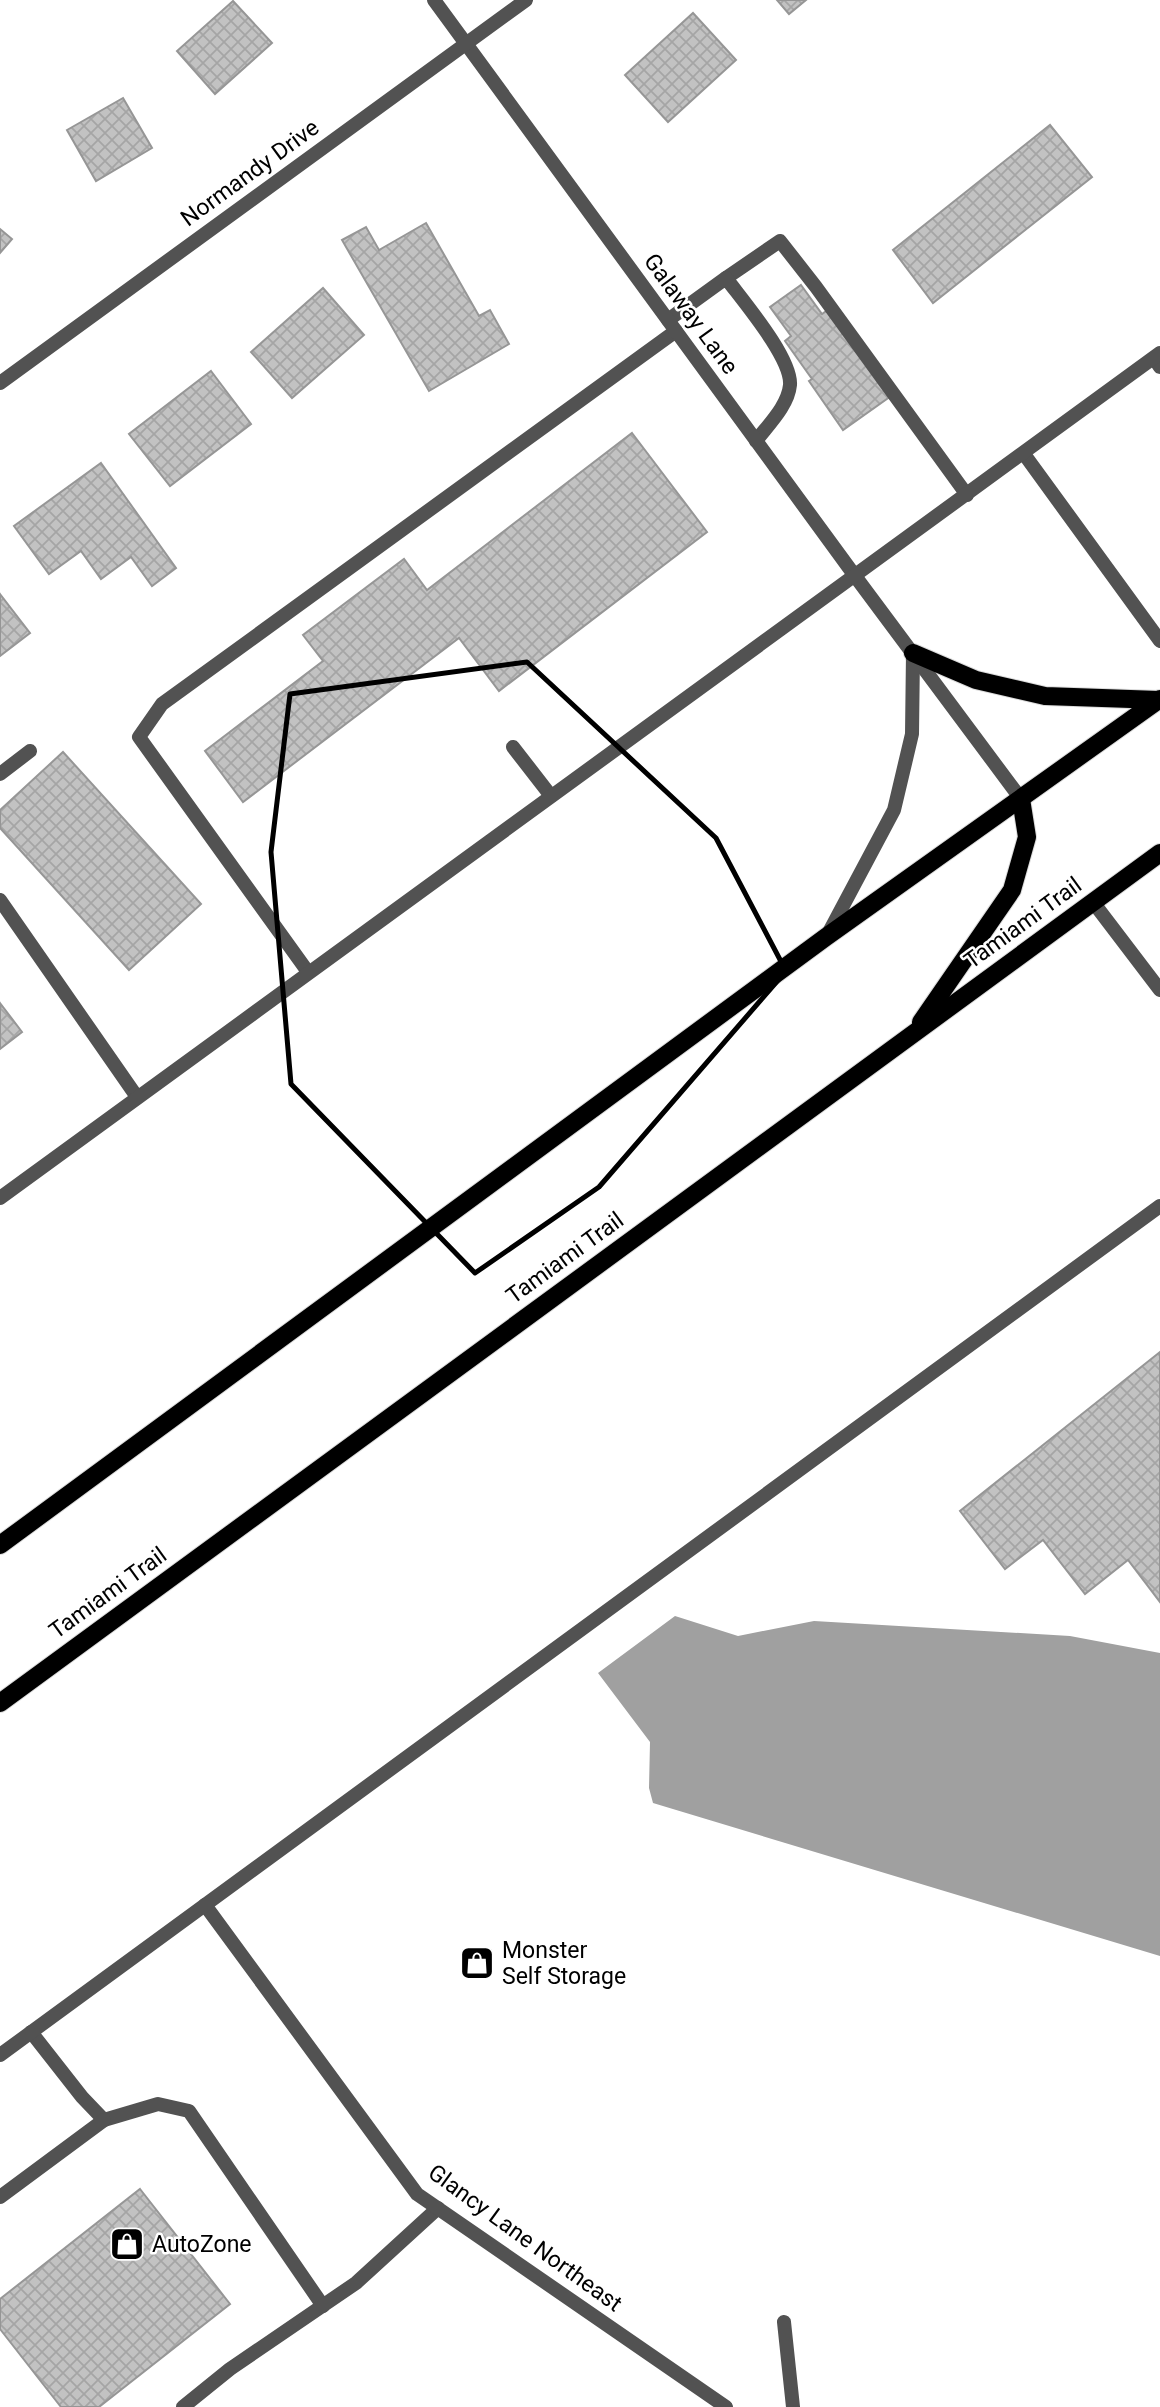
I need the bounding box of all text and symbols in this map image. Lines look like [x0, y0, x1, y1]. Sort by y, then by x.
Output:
street label: Normandy Drive [176, 114, 324, 232]
street label: Galaway Lane [638, 249, 744, 379]
street label: Tamiami Trail [959, 871, 1087, 975]
street label: Tamiami Trail [501, 1206, 629, 1310]
street label: Tamiami Trail [44, 1541, 172, 1645]
place label: Monster Self Storage [502, 1937, 626, 1990]
shop icon: Monster Self Storage [458, 1944, 496, 1982]
street label: Glancy Lane Northeast [423, 2159, 627, 2317]
shop icon: AutoZone [108, 2225, 146, 2263]
place label: AutoZone [152, 2231, 252, 2258]

